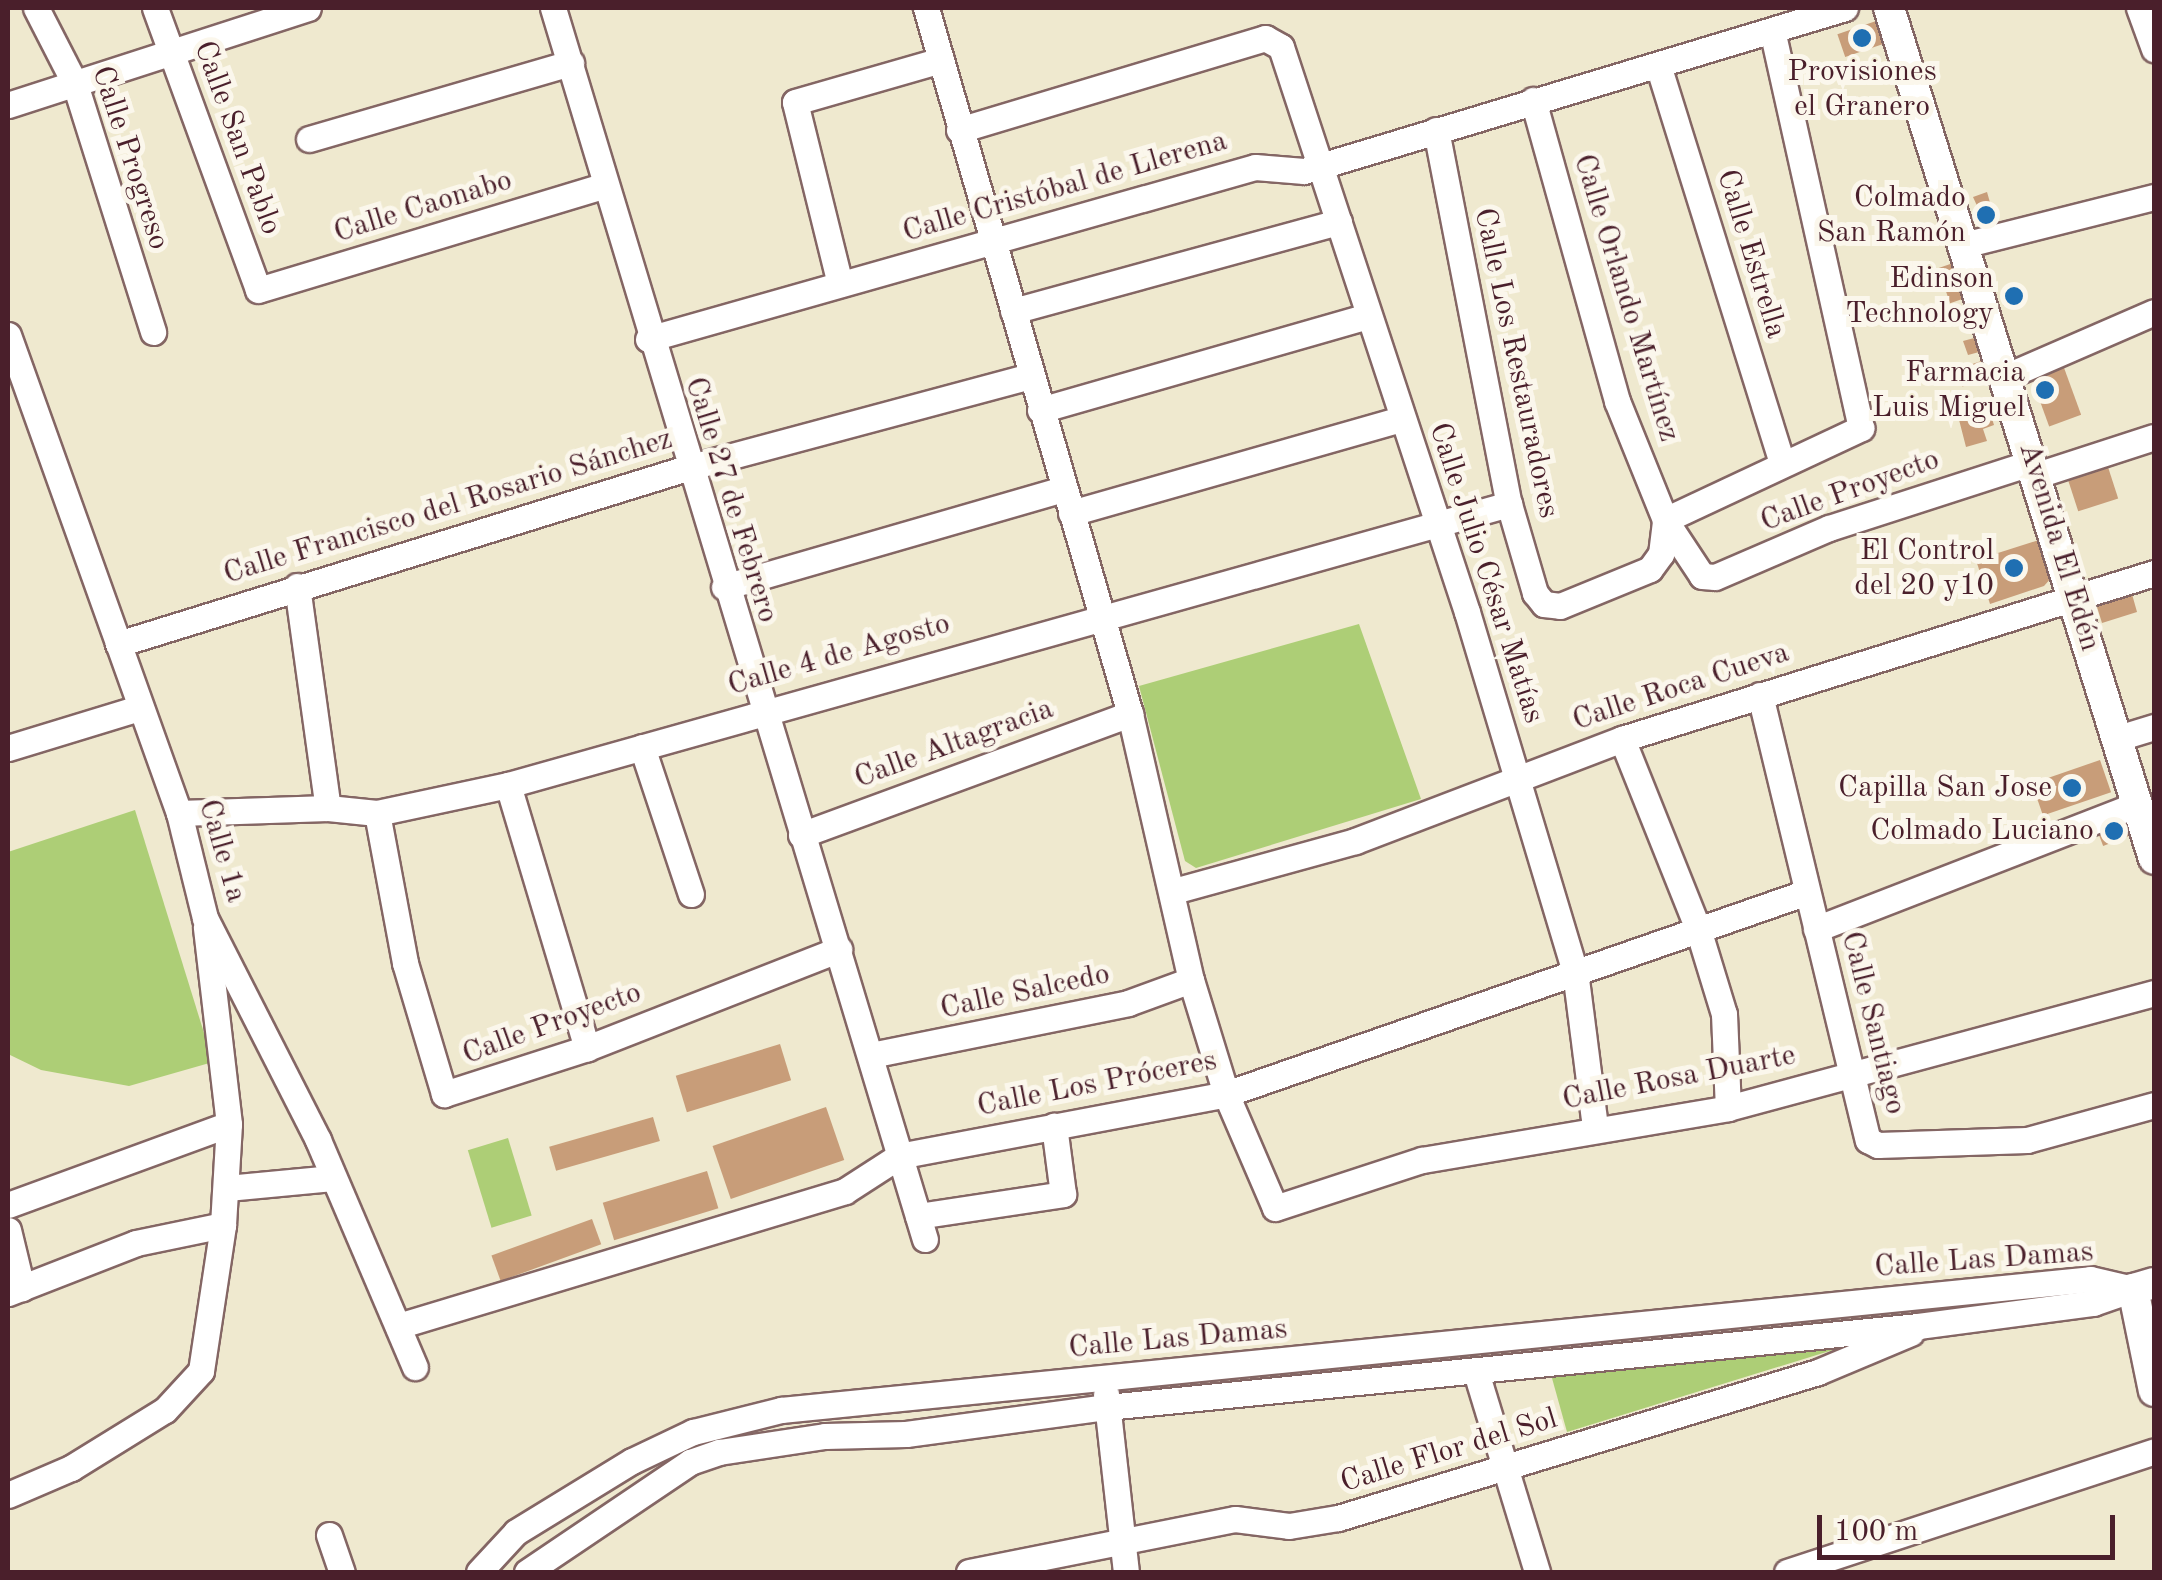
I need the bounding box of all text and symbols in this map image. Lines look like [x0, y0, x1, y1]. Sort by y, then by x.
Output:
marker: Provisiones el Granero [1851, 27, 1873, 49]
street label: Calle San Pablo [185, 36, 289, 240]
place label: Provisiones el Granero [1787, 54, 1937, 124]
street label: Calle Progreso [83, 62, 177, 254]
street label: Calle Cristóbal de Llerena [899, 123, 1231, 251]
street label: Calle Orlando Martínez [1565, 150, 1687, 446]
street label: Calle Caonabo [330, 163, 516, 251]
street label: Calle Estrella [1708, 165, 1794, 343]
place label: Colmado San Ramón [1817, 180, 1966, 250]
marker: Colmado San Ramón [1975, 204, 1997, 226]
street label: Calle Los Restauradores [1466, 205, 1566, 521]
place label: Edinson Technology [1845, 261, 1994, 332]
marker: Edinson Technology [2003, 285, 2025, 307]
place label: Farmacia Luis Miguel [1872, 355, 2025, 426]
street label: Calle 27 de Febrero [677, 373, 785, 627]
marker: Farmacia Luis Miguel [2034, 379, 2056, 401]
street label: Calle Julio César Matías [1420, 418, 1552, 728]
street label: Calle Francisco del Rosario Sánchez [219, 421, 677, 593]
street label: Avenida El Edén [2010, 438, 2108, 656]
street label: Calle Proyecto [1756, 442, 1944, 540]
place label: El Control del 20 y10 [1854, 533, 1994, 604]
marker: El Control del 20 y10 [2003, 557, 2025, 579]
street label: Calle 4 de Agosto [724, 606, 954, 704]
street label: Calle Roca Cueva [1568, 635, 1794, 739]
street label: Calle Altagracia [850, 691, 1058, 797]
place label: Capilla San Jose [1838, 770, 2052, 806]
marker: Capilla San Jose [2061, 777, 2083, 799]
street label: Calle 1a [190, 795, 254, 907]
place label: Colmado Luciano [1870, 813, 2094, 849]
marker: Colmado Luciano [2103, 820, 2125, 842]
street label: Calle Santiago [1833, 928, 1913, 1118]
street label: Calle Salcedo [937, 956, 1113, 1028]
street label: Calle Proyecto [458, 975, 646, 1073]
street label: Calle Rosa Duarte [1559, 1038, 1799, 1118]
street label: Calle Los Próceres [974, 1043, 1220, 1125]
street label: Calle Las Damas [1873, 1234, 2095, 1286]
street label: Calle Las Damas [1067, 1312, 1289, 1366]
street label: Calle Flor del Sol [1336, 1401, 1562, 1501]
scale bar [1822, 1495, 2120, 1557]
text: 100 m [1834, 1517, 1918, 1547]

